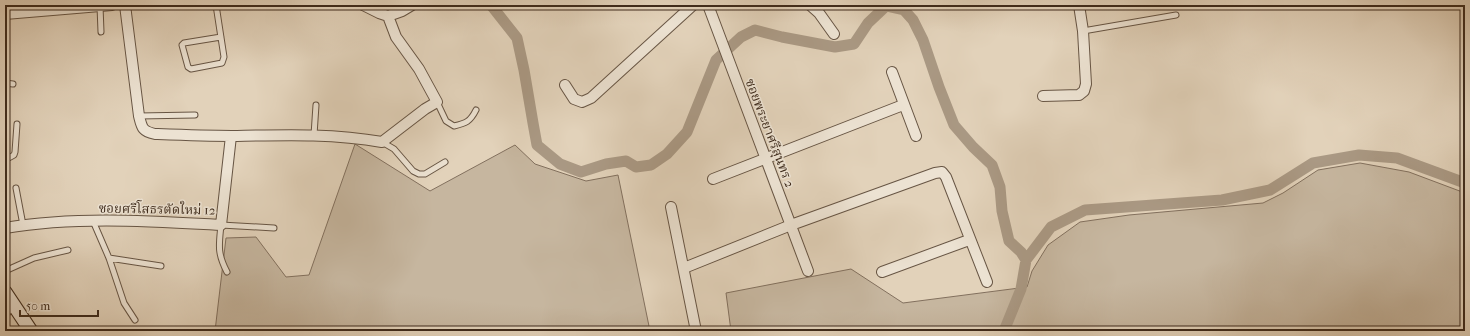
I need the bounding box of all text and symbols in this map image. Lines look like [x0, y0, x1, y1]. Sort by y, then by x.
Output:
street label: ซอยพระยาศรีสุนทร 2 [741, 76, 798, 190]
street label: ซอยศรีโสธรตัดใหม่ 12 [98, 199, 216, 218]
scale bar [20, 292, 98, 318]
text: 50 m [26, 299, 50, 313]

